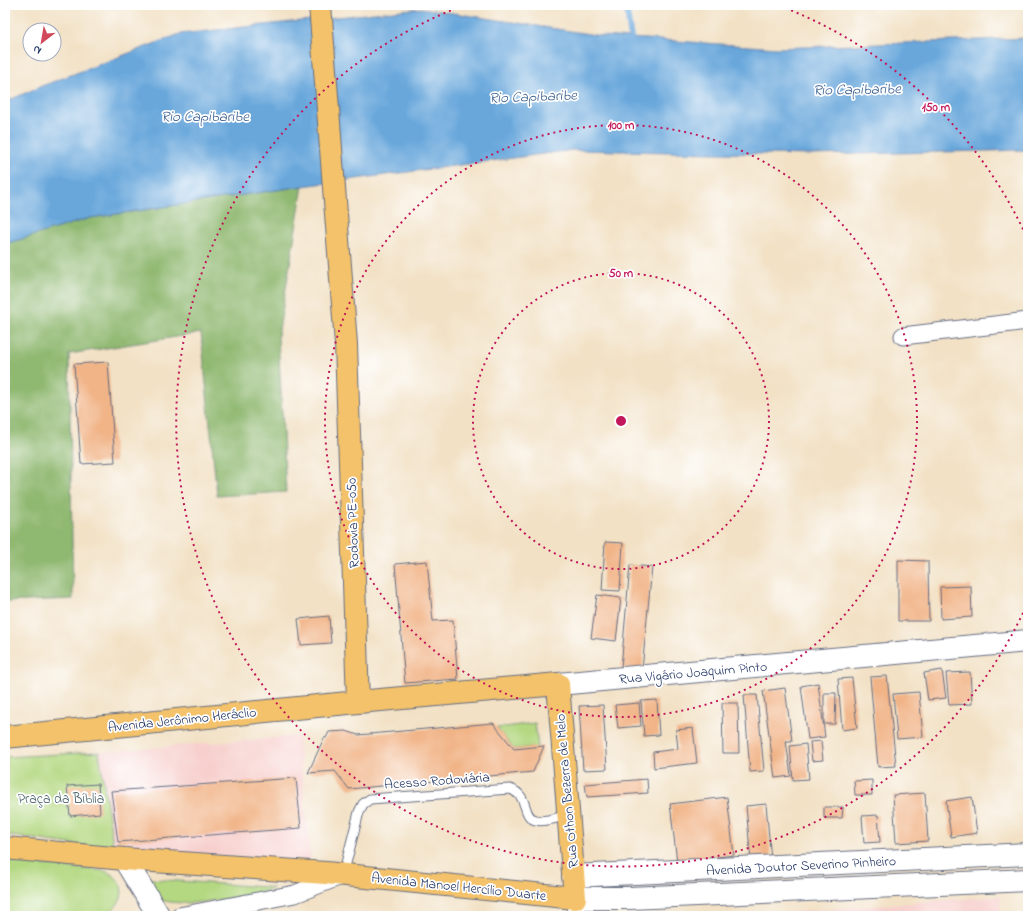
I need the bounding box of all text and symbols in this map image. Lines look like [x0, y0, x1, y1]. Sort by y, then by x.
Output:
north arrow [22, 22, 62, 62]
text: N [30, 41, 45, 58]
water label: Rio Capibaribe [813, 78, 902, 102]
water label: Rio Capibaribe [489, 84, 579, 110]
text: 150 m [922, 99, 951, 117]
water label: Rio Capibaribe [161, 106, 250, 128]
text: 100 m [608, 117, 635, 135]
text: 50 m [609, 265, 634, 283]
centre of rings [614, 414, 628, 428]
street label: Rodovia PE-050 [341, 477, 366, 568]
street label: Rua Vigário Joaquim Pinto [618, 657, 768, 691]
street label: Avenida Jerônimo Heráclio [107, 702, 257, 739]
street label: Rua Othon Bezerra de Melo [550, 713, 585, 869]
street label: Acesso Rodoviária [384, 767, 491, 796]
park label: Praça da Bíblia [18, 789, 104, 810]
street label: Avenida Doutor Severino Pinheiro [706, 851, 897, 882]
street label: Avenida Manoel Hercílio Duarte [370, 868, 548, 907]

